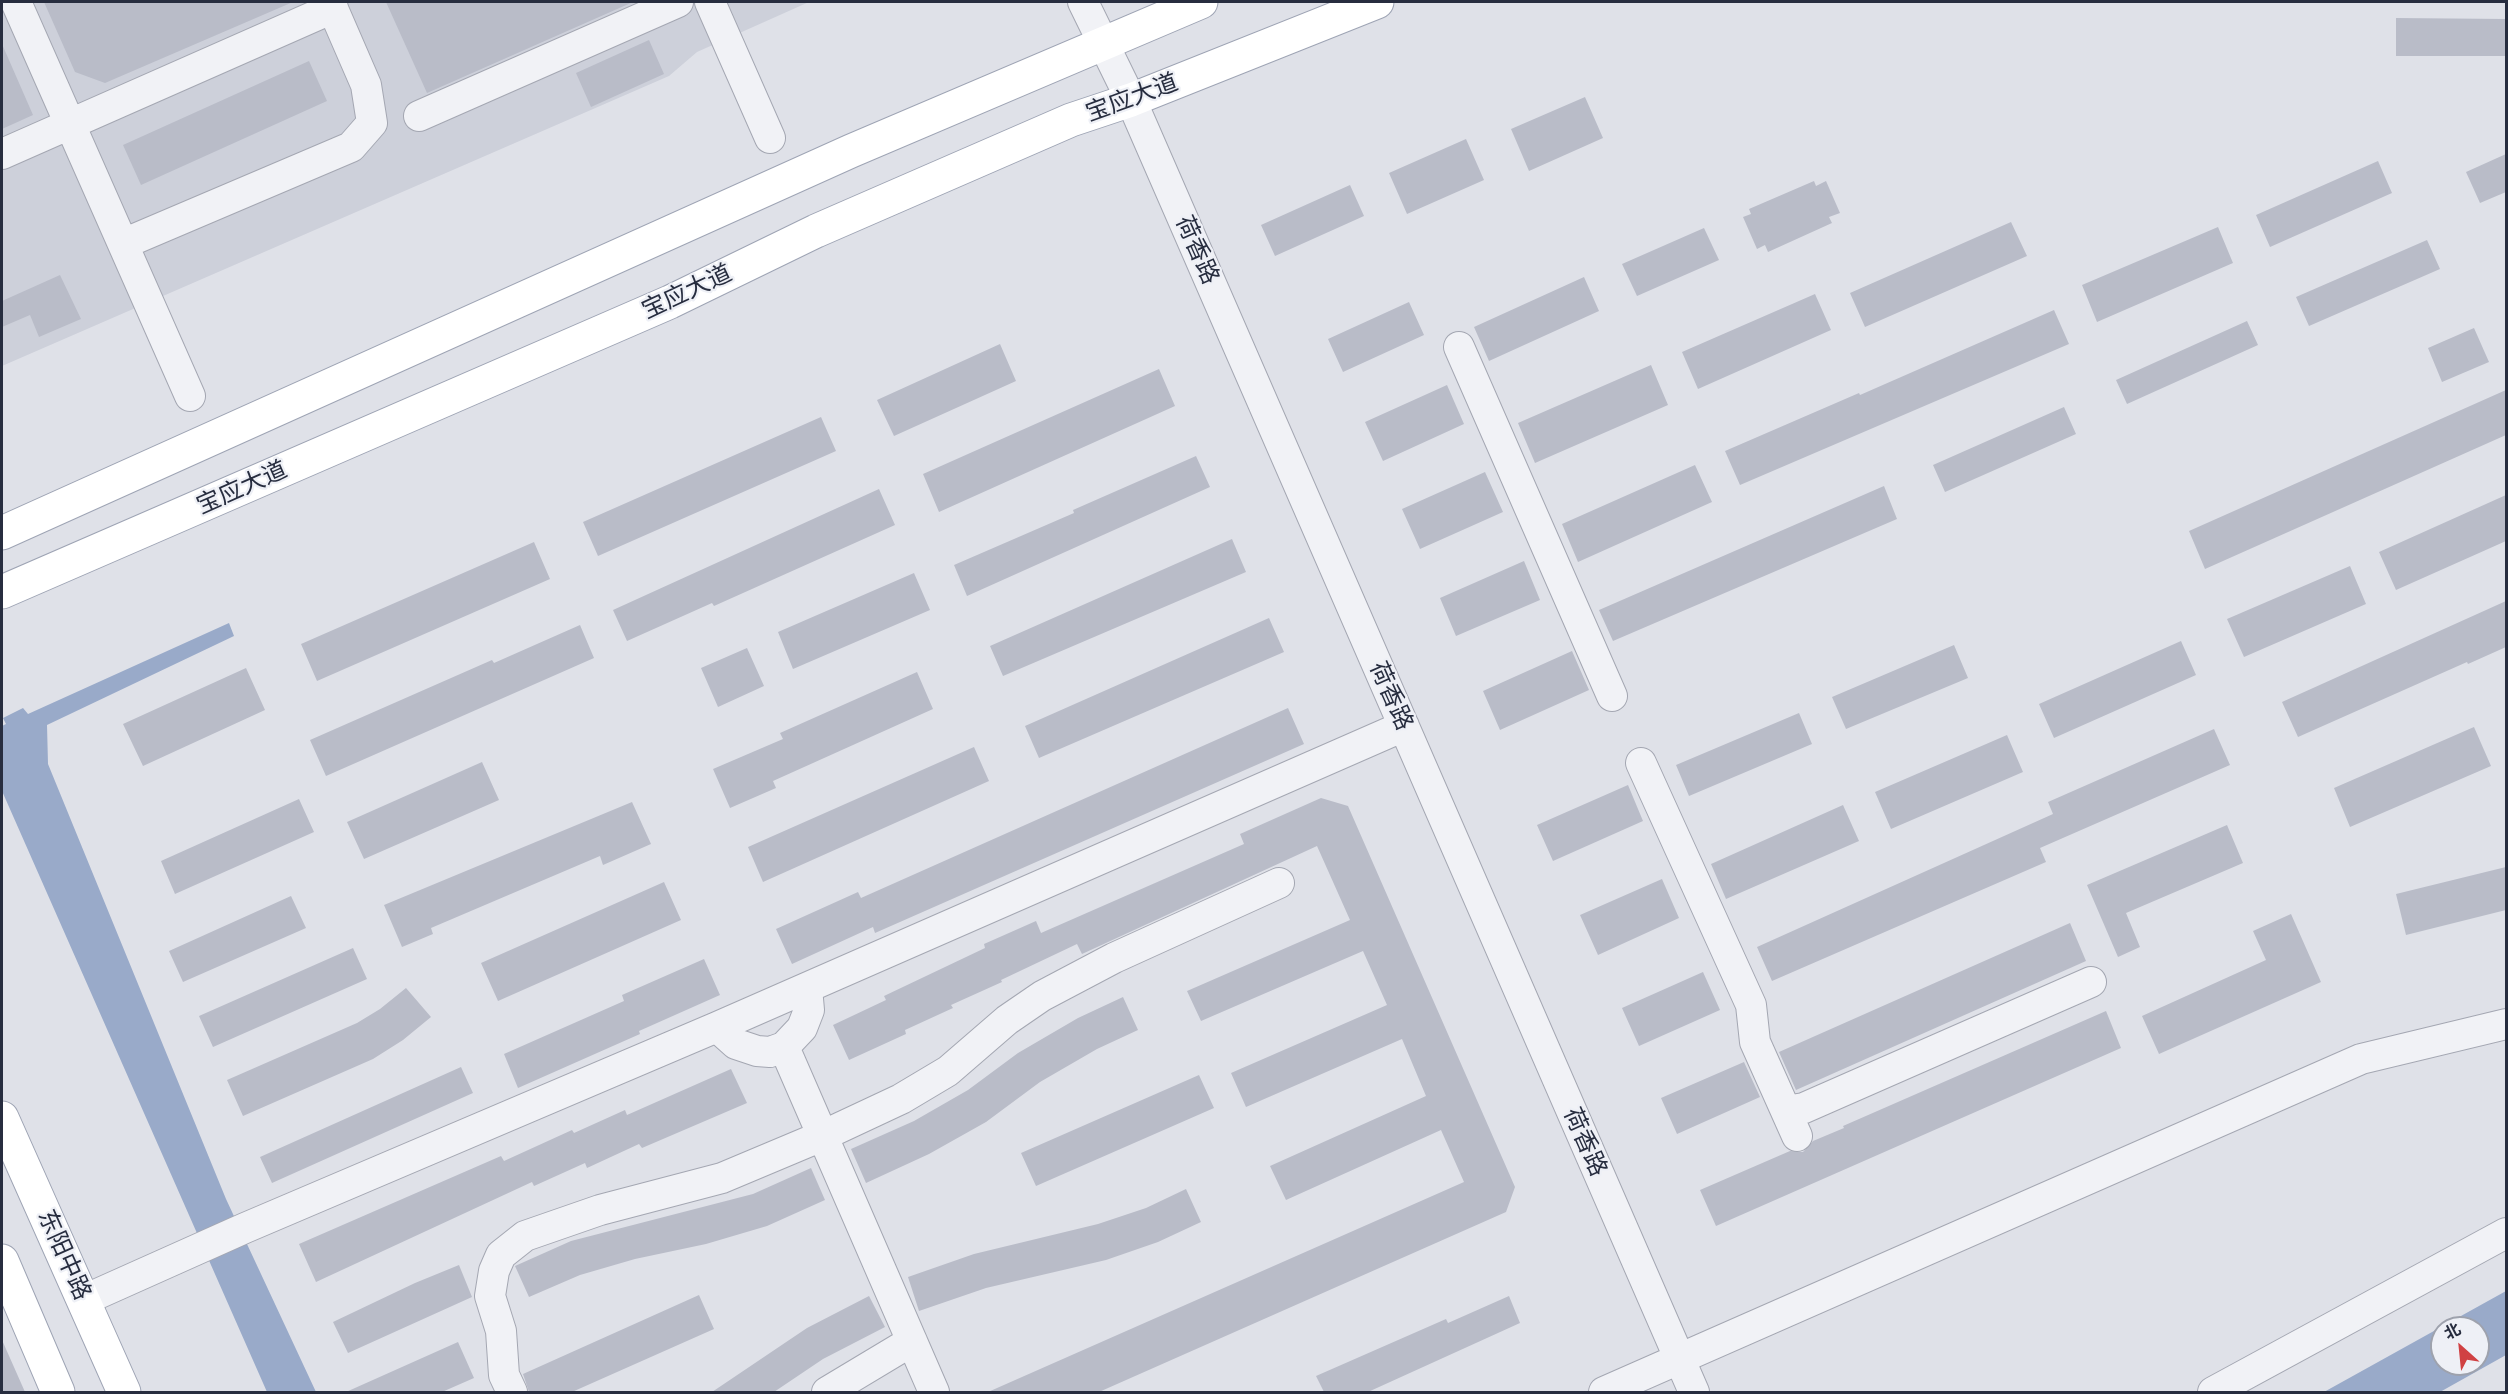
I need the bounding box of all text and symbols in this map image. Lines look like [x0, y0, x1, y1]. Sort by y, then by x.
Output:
street label: 宝应大道 [1082, 68, 1182, 128]
street label: 荷香路 [1169, 211, 1225, 289]
street label: 宝应大道 [637, 259, 737, 325]
street label: 宝应大道 [192, 455, 292, 521]
street label: 荷香路 [1363, 657, 1419, 735]
street label: 荷香路 [1557, 1103, 1613, 1181]
street label: 东阳中路 [31, 1205, 97, 1305]
north arrow [2430, 1316, 2490, 1376]
text: 北 [2442, 1321, 2463, 1343]

